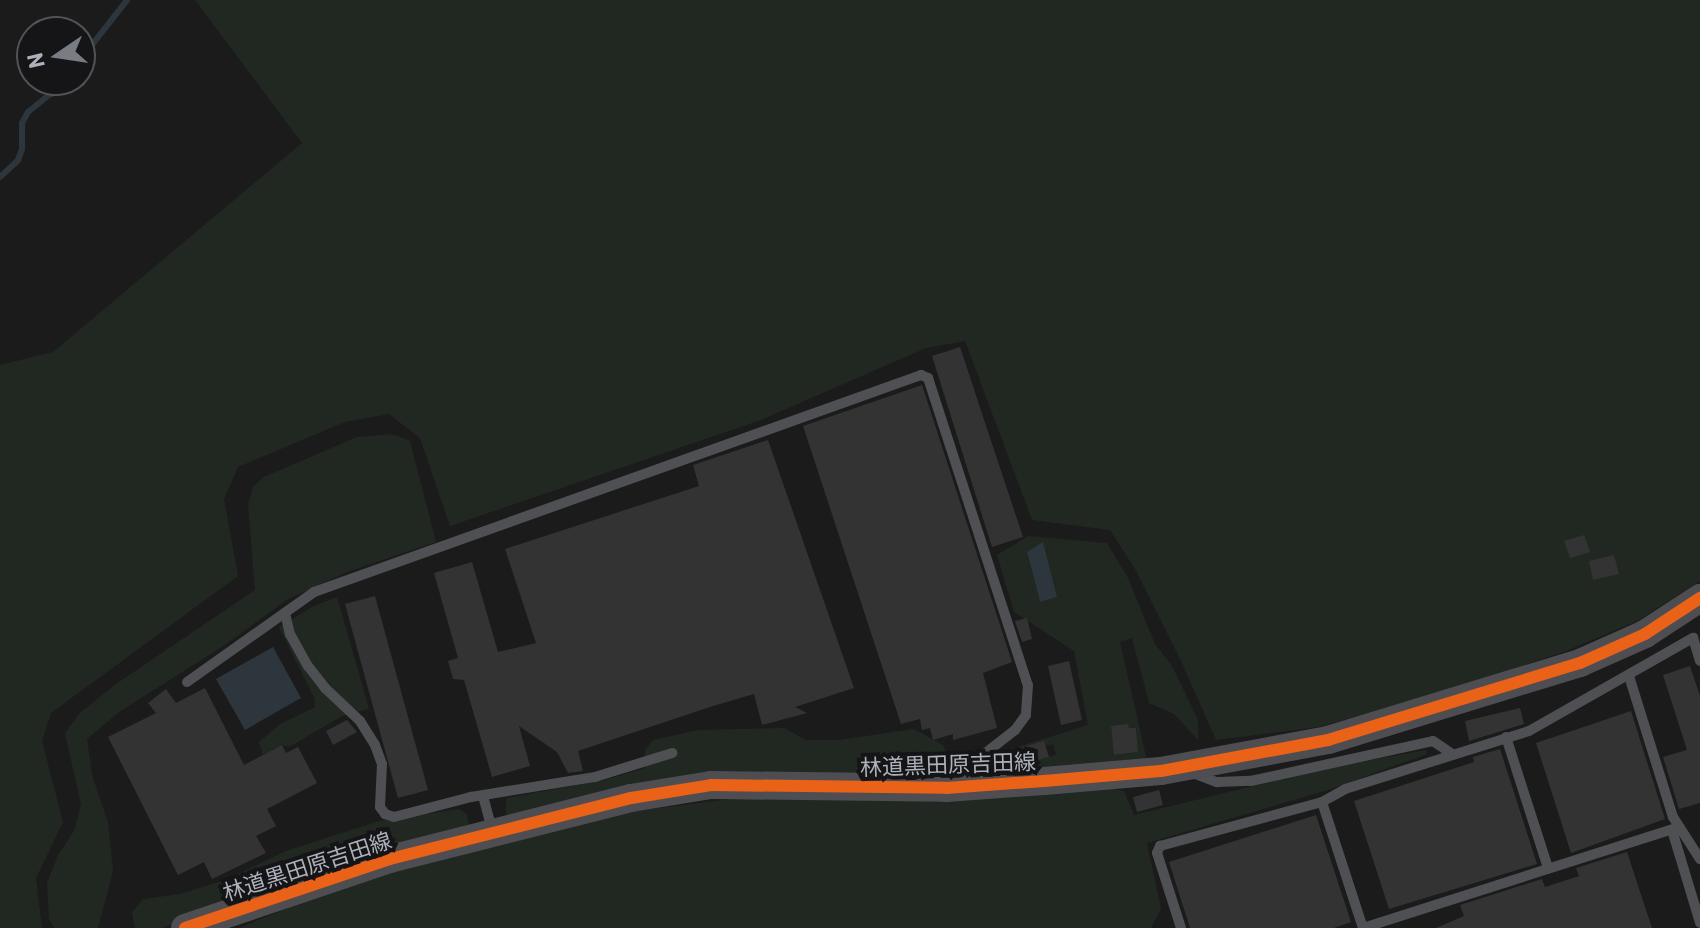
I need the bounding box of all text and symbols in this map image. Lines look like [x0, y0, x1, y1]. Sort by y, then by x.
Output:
north arrow [16, 16, 96, 96]
text: N [20, 51, 49, 71]
street label: 林道黒田原吉田線 [860, 748, 1036, 780]
street label: 林道黒田原吉田線 [219, 826, 395, 906]

